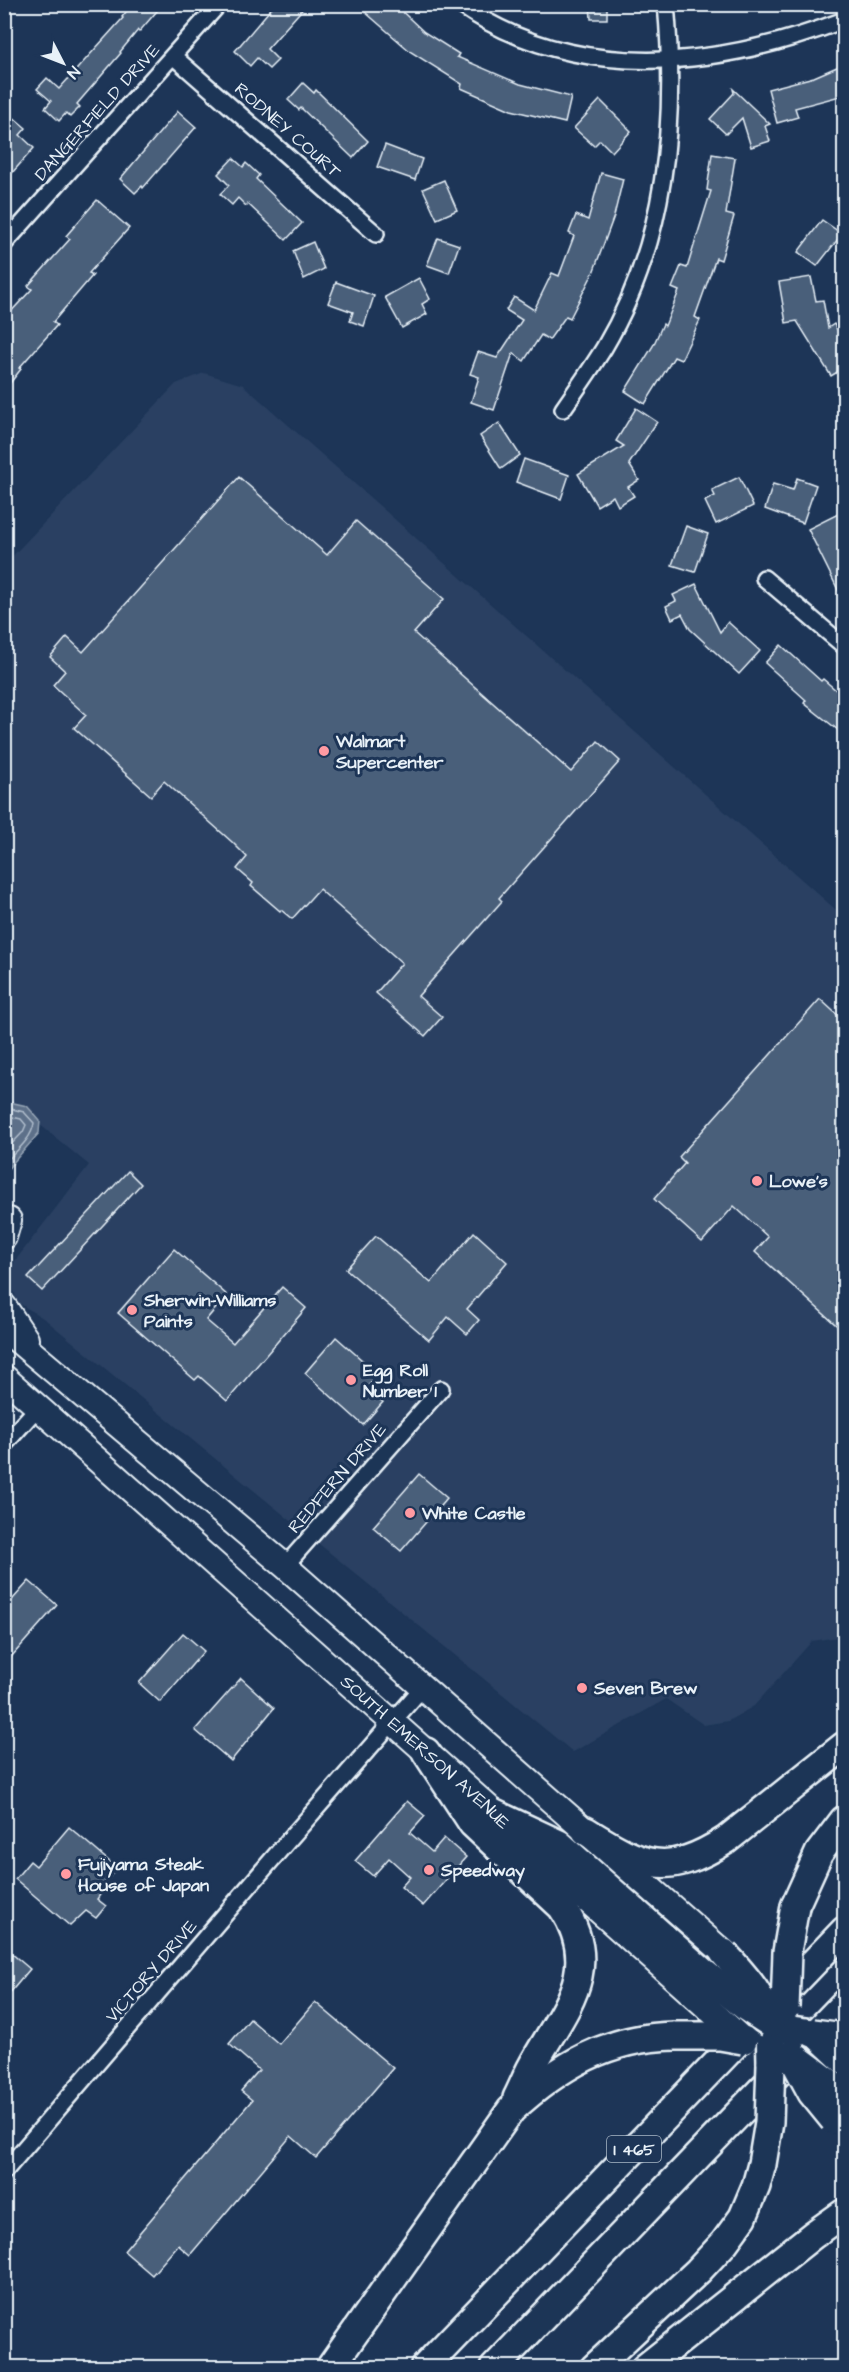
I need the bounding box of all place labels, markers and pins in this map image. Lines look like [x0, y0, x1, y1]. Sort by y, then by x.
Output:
place label: Walmart Supercenter [335, 729, 444, 775]
marker: Walmart Supercenter [317, 744, 331, 758]
place label: Lowe's [769, 1169, 828, 1194]
marker: Lowe's [750, 1174, 764, 1188]
place label: Sherwin-Williams Paints [143, 1288, 276, 1334]
marker: Sherwin-Williams Paints [125, 1303, 139, 1317]
place label: Egg Roll Number 1 [363, 1358, 437, 1404]
marker: Egg Roll Number 1 [344, 1373, 358, 1387]
place label: White Castle [421, 1501, 526, 1526]
marker: White Castle [403, 1506, 417, 1520]
place label: Seven Brew [593, 1676, 698, 1701]
marker: Seven Brew [575, 1681, 589, 1695]
place label: Fujiyama Steak House of Japan [78, 1852, 209, 1898]
place label: Speedway [440, 1858, 525, 1884]
marker: Speedway [422, 1863, 436, 1877]
marker: Fujiyama Steak House of Japan [59, 1867, 73, 1881]

